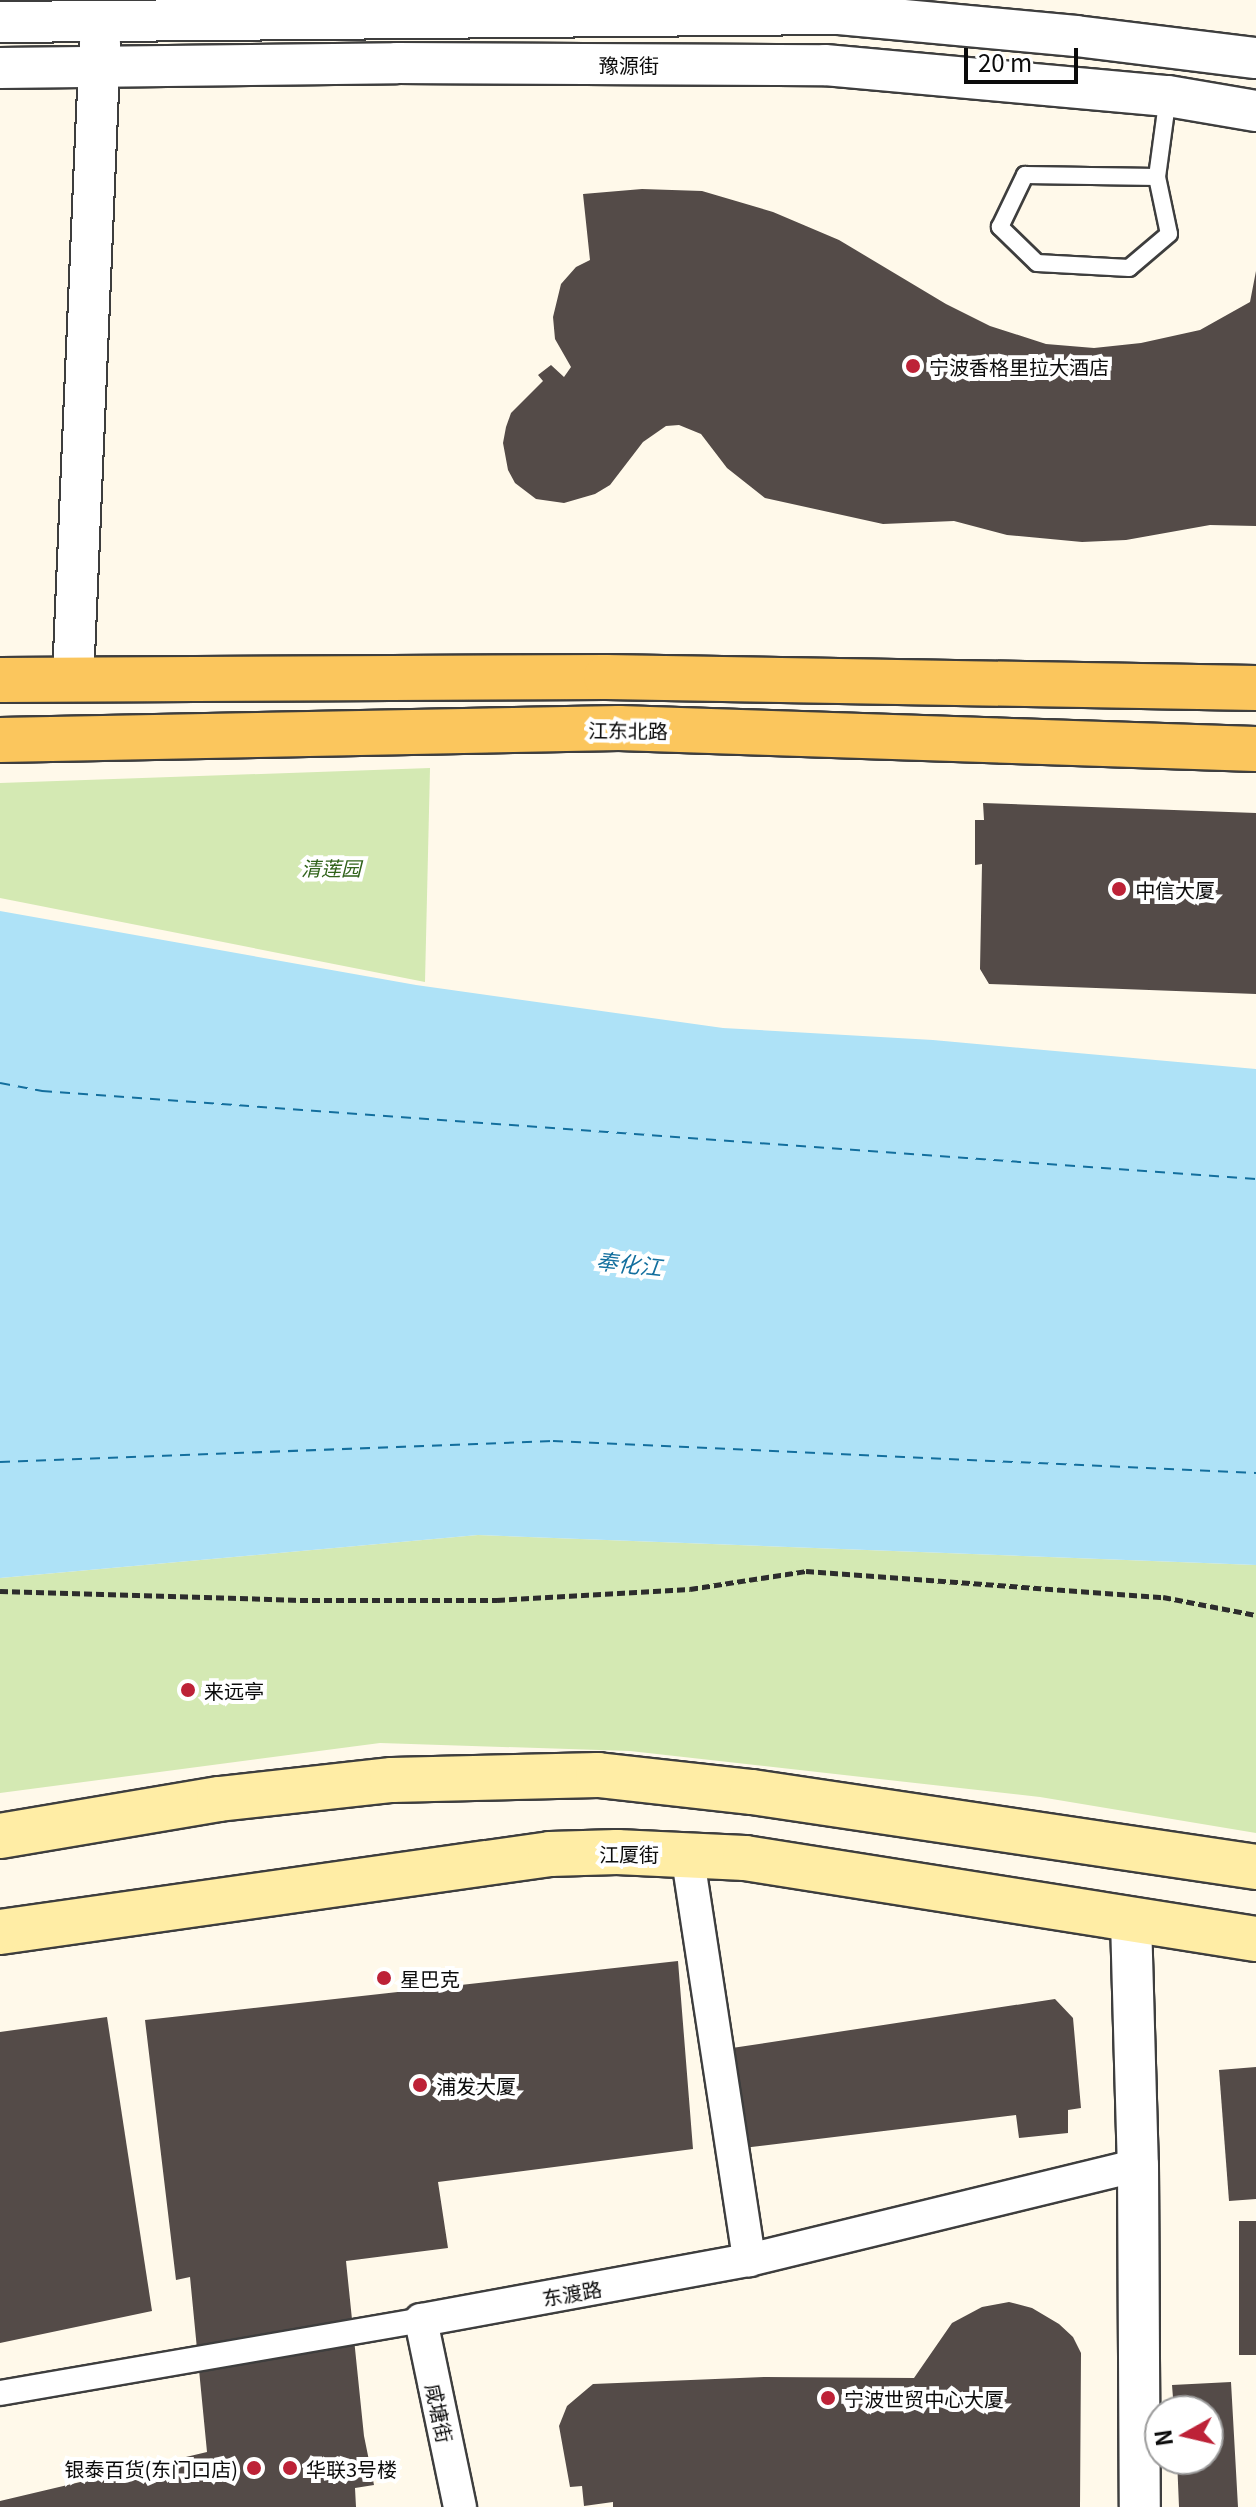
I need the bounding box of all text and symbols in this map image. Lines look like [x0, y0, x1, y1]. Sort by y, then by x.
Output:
scale bar [968, 32, 1082, 82]
text: 20 m [978, 44, 1032, 79]
street label: 豫源街 [599, 52, 659, 76]
place label: 宁波香格里拉大酒店 [929, 354, 1109, 378]
marker: 宁波香格里拉大酒店 [904, 357, 922, 375]
street label: 江东北路 [588, 717, 668, 743]
park label: 清莲园 [301, 855, 361, 879]
place label: 中信大厦 [1135, 877, 1215, 901]
marker: 中信大厦 [1110, 880, 1128, 898]
water label: 奉化江 [595, 1246, 663, 1280]
place label: 来远亭 [204, 1678, 264, 1702]
marker: 来远亭 [179, 1681, 197, 1699]
street label: 江厦街 [599, 1841, 659, 1865]
place label: 星巴克 [400, 1966, 460, 1990]
marker: 星巴克 [375, 1969, 393, 1987]
place label: 浦发大厦 [436, 2073, 516, 2097]
marker: 浦发大厦 [411, 2076, 429, 2094]
street label: 东渡路 [540, 2276, 604, 2310]
street label: 咸塘街 [422, 2381, 458, 2445]
place label: 宁波世贸中心大厦 [844, 2386, 1004, 2410]
marker: 宁波世贸中心大厦 [819, 2389, 837, 2407]
north arrow [1144, 2395, 1224, 2475]
text: N [1145, 2428, 1179, 2448]
place label: 银泰百货(东门口店) [64, 2456, 238, 2480]
place label: 华联3号楼 [306, 2456, 397, 2480]
marker: 银泰百货(东门口店) [245, 2459, 263, 2477]
marker: 华联3号楼 [281, 2459, 299, 2477]

